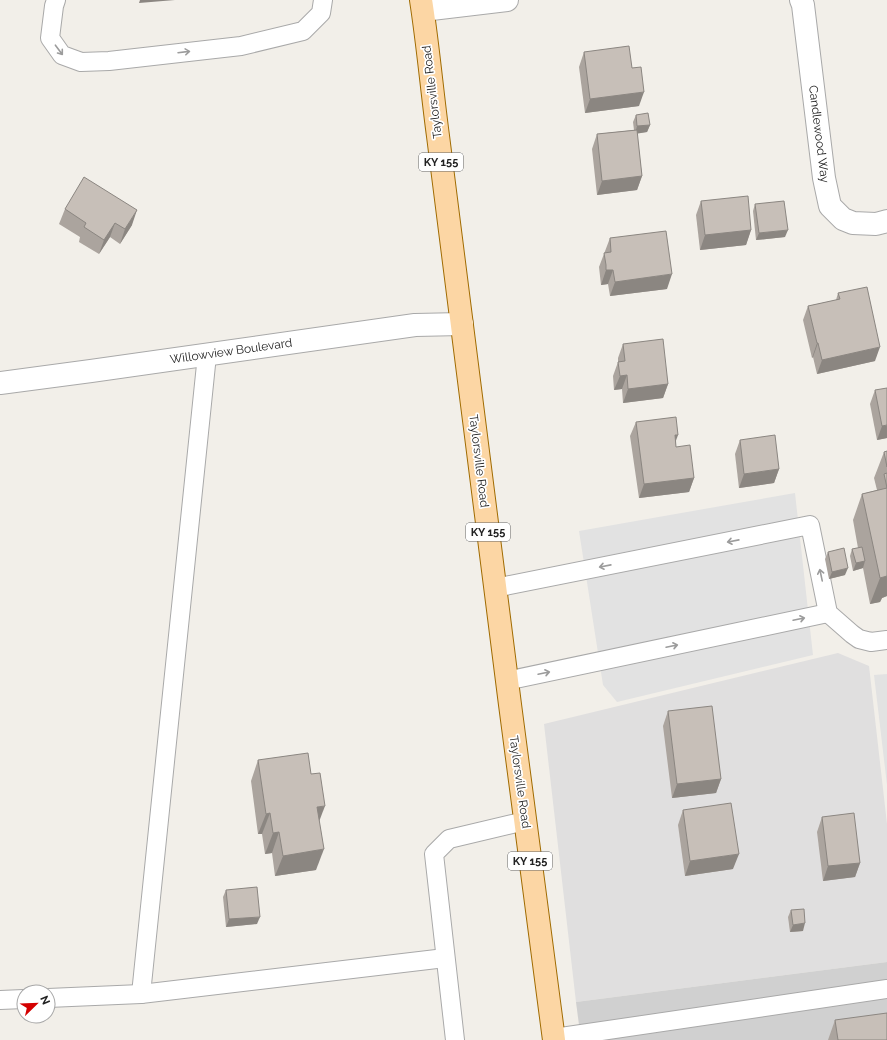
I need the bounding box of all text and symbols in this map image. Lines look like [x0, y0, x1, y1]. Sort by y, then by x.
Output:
one-way arrow [54, 44, 63, 55]
street label: Taylorsville Road [419, 45, 445, 139]
one-way arrow [177, 49, 190, 56]
street label: Candlewood Way [806, 84, 832, 184]
road number: KY 155 [419, 153, 463, 171]
street label: Willowview Boulevard [169, 335, 293, 367]
street label: Taylorsville Road [466, 414, 492, 508]
road number: KY 155 [466, 523, 510, 541]
one-way arrow [726, 537, 739, 545]
one-way arrow [599, 562, 612, 570]
one-way arrow [816, 569, 824, 582]
one-way arrow [792, 615, 805, 623]
one-way arrow [665, 642, 678, 650]
one-way arrow [538, 669, 551, 677]
street label: Taylorsville Road [507, 735, 533, 829]
road number: KY 155 [508, 852, 552, 870]
north arrow [16, 984, 56, 1024]
text: N [37, 994, 52, 1007]

